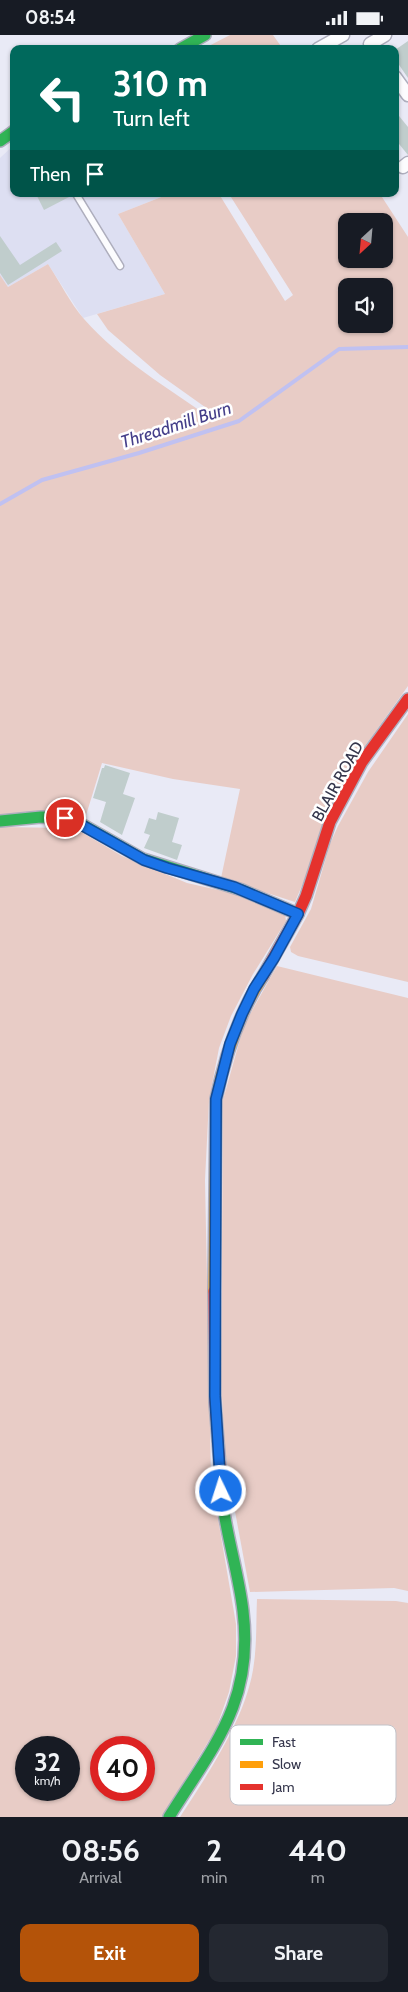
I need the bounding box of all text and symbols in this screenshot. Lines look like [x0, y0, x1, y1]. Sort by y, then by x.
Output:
text: 08:54 [25, 6, 76, 29]
text: 310 m [113, 62, 208, 105]
icon: left [30, 65, 95, 130]
text: Turn left [113, 105, 190, 132]
icon: arrive [81, 160, 109, 188]
text: Then [30, 163, 71, 186]
north arrow [338, 213, 392, 267]
map controls [338, 213, 393, 333]
button: sound [338, 278, 393, 333]
water label: Threadmill Burn [118, 397, 234, 453]
street label: BLAIR ROAD [308, 738, 367, 824]
pin [44, 797, 86, 839]
icon: arrive [51, 804, 79, 832]
position arrow [194, 1464, 246, 1516]
legend [230, 1725, 396, 1805]
text: Fast [272, 1733, 296, 1751]
speed limit sign: 40 [90, 1736, 155, 1801]
text: 32 [34, 1747, 61, 1777]
text: Slow [272, 1755, 301, 1773]
text: km/h [34, 1773, 61, 1788]
text: Jam [271, 1778, 294, 1796]
text: 08:56 [61, 1832, 140, 1869]
text: 2 [206, 1832, 222, 1869]
text: 440 [288, 1832, 347, 1869]
text: Arrival [79, 1868, 122, 1887]
text: min [201, 1868, 227, 1887]
text: m [311, 1868, 325, 1887]
button: Exit [20, 1924, 199, 1982]
button: Share [209, 1924, 388, 1982]

